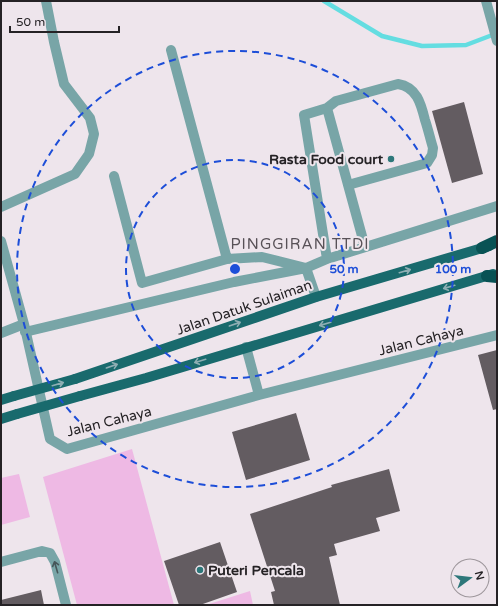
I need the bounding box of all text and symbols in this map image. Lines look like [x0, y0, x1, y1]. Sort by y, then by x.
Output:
scale bar [10, 8, 119, 34]
text: 50 m [16, 15, 45, 29]
place label: Rasta Food court [269, 151, 384, 168]
marker: Rasta Food court [386, 154, 396, 164]
district label: PINGGIRAN TTDI [230, 235, 370, 253]
centre of rings [228, 262, 242, 276]
text: 50 m [329, 262, 359, 276]
text: 100 m [435, 262, 471, 276]
one-way arrow [398, 267, 411, 274]
street label: Jalan Datuk Sulaiman [174, 276, 314, 339]
one-way arrow [443, 284, 456, 291]
one-way arrow [229, 320, 242, 327]
one-way arrow [318, 321, 331, 328]
street label: Jalan Cahaya [377, 322, 465, 359]
one-way arrow [194, 358, 207, 365]
one-way arrow [106, 362, 119, 369]
one-way arrow [51, 380, 64, 387]
street label: Jalan Cahaya [65, 403, 153, 440]
north arrow [450, 558, 490, 598]
one-way arrow [52, 561, 59, 574]
place label: Puteri Pencala [208, 562, 304, 579]
marker: Puteri Pencala [195, 565, 205, 575]
text: N [472, 570, 487, 581]

